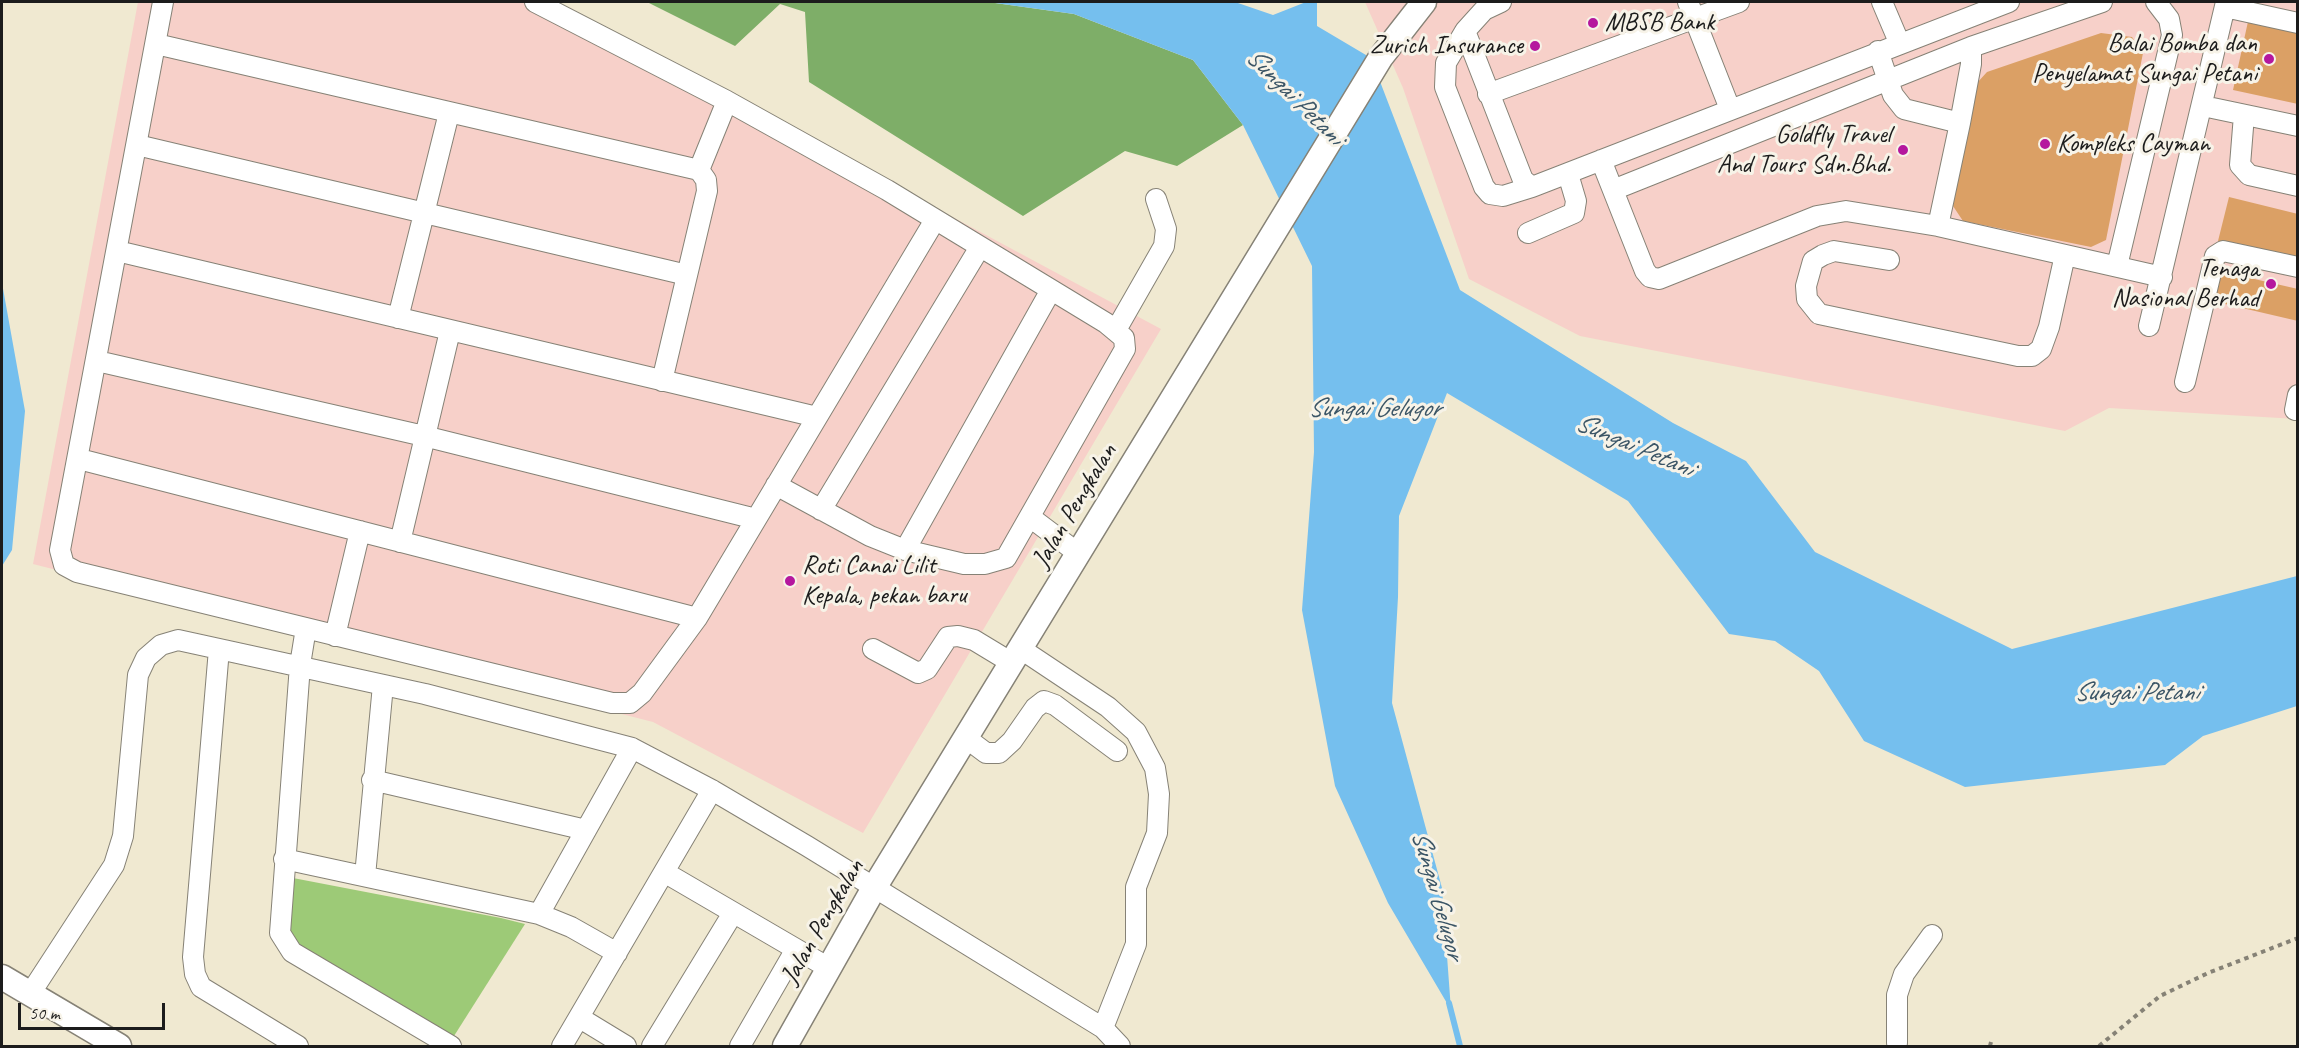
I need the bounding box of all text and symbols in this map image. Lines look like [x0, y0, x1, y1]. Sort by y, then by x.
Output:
place label: MBSB Bank [1605, 7, 1715, 39]
marker: MBSB Bank [1586, 16, 1600, 30]
place label: Balai Bomba dan Penyelamat Sungai Petani [2032, 28, 2257, 89]
place label: Zurich Insurance [1370, 30, 1523, 62]
marker: Zurich Insurance [1528, 39, 1542, 53]
water label: Sungai Petani [1239, 42, 1349, 152]
marker: Balai Bomba dan Penyelamat Sungai Petani [2262, 52, 2276, 66]
place label: Goldfly Travel And Tours Sdn.Bhd. [1717, 119, 1891, 180]
place label: Kompleks Cayman [2057, 128, 2210, 160]
marker: Kompleks Cayman [2038, 137, 2052, 151]
marker: Goldfly Travel And Tours Sdn.Bhd. [1896, 143, 1910, 157]
place label: Tenaga Nasional Berhad [2112, 253, 2259, 314]
marker: Tenaga Nasional Berhad [2264, 277, 2278, 291]
water label: Sungai Gelugor [1308, 393, 1440, 425]
water label: Sungai Petani [1570, 407, 1698, 485]
street label: Jalan Pengkalan [1026, 438, 1124, 574]
place label: Roti Canai Lilit Kepala, pekan baru [802, 550, 967, 612]
marker: Roti Canai Lilit Kepala, pekan baru [783, 574, 797, 588]
water label: Sungai Petani [2074, 677, 2198, 709]
water label: Sungai Gelugor [1403, 827, 1471, 963]
street label: Jalan Pengkalan [775, 854, 871, 990]
scale bar [21, 991, 168, 1029]
text: 50 m [29, 1002, 60, 1024]

